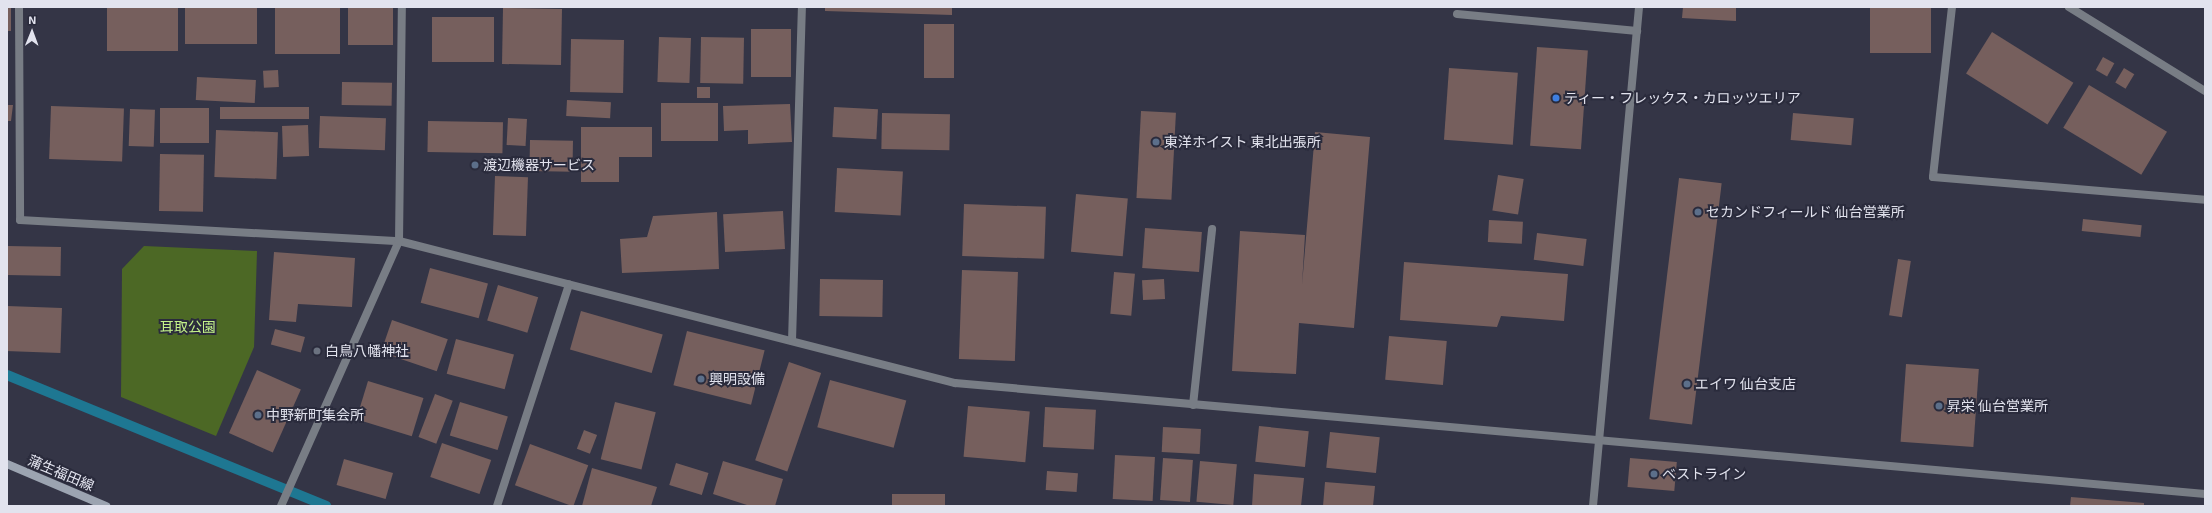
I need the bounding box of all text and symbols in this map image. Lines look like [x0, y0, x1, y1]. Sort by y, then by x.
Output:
north arrow [12, 12, 52, 52]
text: N [28, 13, 36, 26]
place label: ティー・フレックス・カロッツエリア [1564, 90, 1802, 106]
marker: ティー・フレックス・カロッツエリア [1551, 93, 1561, 103]
place label: 東洋ホイスト 東北出張所 [1164, 134, 1321, 150]
marker: 東洋ホイスト 東北出張所 [1151, 137, 1161, 147]
place label: 渡辺機器サービス [483, 157, 595, 173]
marker: 渡辺機器サービス [470, 160, 480, 170]
place label: セカンドフィールド 仙台営業所 [1706, 204, 1905, 220]
marker: セカンドフィールド 仙台営業所 [1693, 207, 1703, 217]
park label: 耳取公園 [160, 319, 216, 335]
place label: 白鳥八幡神社 [325, 343, 409, 359]
marker: 白鳥八幡神社 [312, 346, 322, 356]
place label: 興明設備 [709, 371, 765, 387]
marker: 興明設備 [696, 374, 706, 384]
place label: エイワ 仙台支店 [1695, 376, 1796, 392]
marker: エイワ 仙台支店 [1682, 379, 1692, 389]
place label: 昇栄 仙台営業所 [1947, 398, 2048, 414]
marker: 昇栄 仙台営業所 [1934, 401, 1944, 411]
place label: 中野新町集会所 [266, 407, 364, 423]
marker: 中野新町集会所 [253, 410, 263, 420]
street label: 蒲生福田線 [26, 452, 96, 494]
place label: ベストライン [1662, 466, 1746, 482]
marker: ベストライン [1649, 469, 1659, 479]

